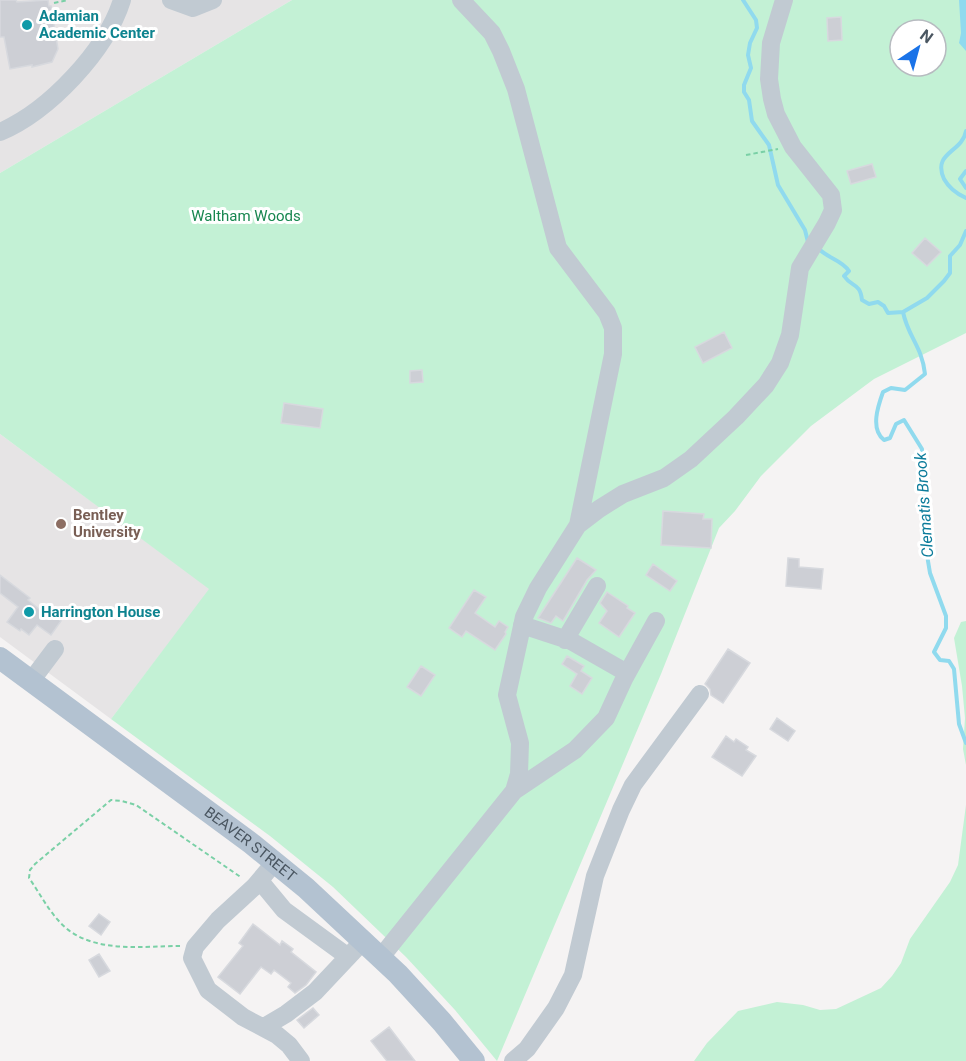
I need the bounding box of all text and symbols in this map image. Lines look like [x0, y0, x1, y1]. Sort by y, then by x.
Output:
place label: Adamian Academic Center [39, 7, 155, 42]
marker: Adamian Academic Center [20, 18, 34, 32]
north arrow [888, 18, 948, 78]
text: N [916, 25, 937, 47]
park label: Waltham Woods [191, 207, 301, 225]
water label: Clematis Brook [911, 451, 937, 558]
place label: Bentley University [73, 506, 141, 541]
marker: Bentley University [54, 517, 68, 531]
place label: Harrington House [41, 603, 160, 621]
marker: Harrington House [22, 605, 36, 619]
street label: BEAVER STREET [201, 803, 300, 885]

